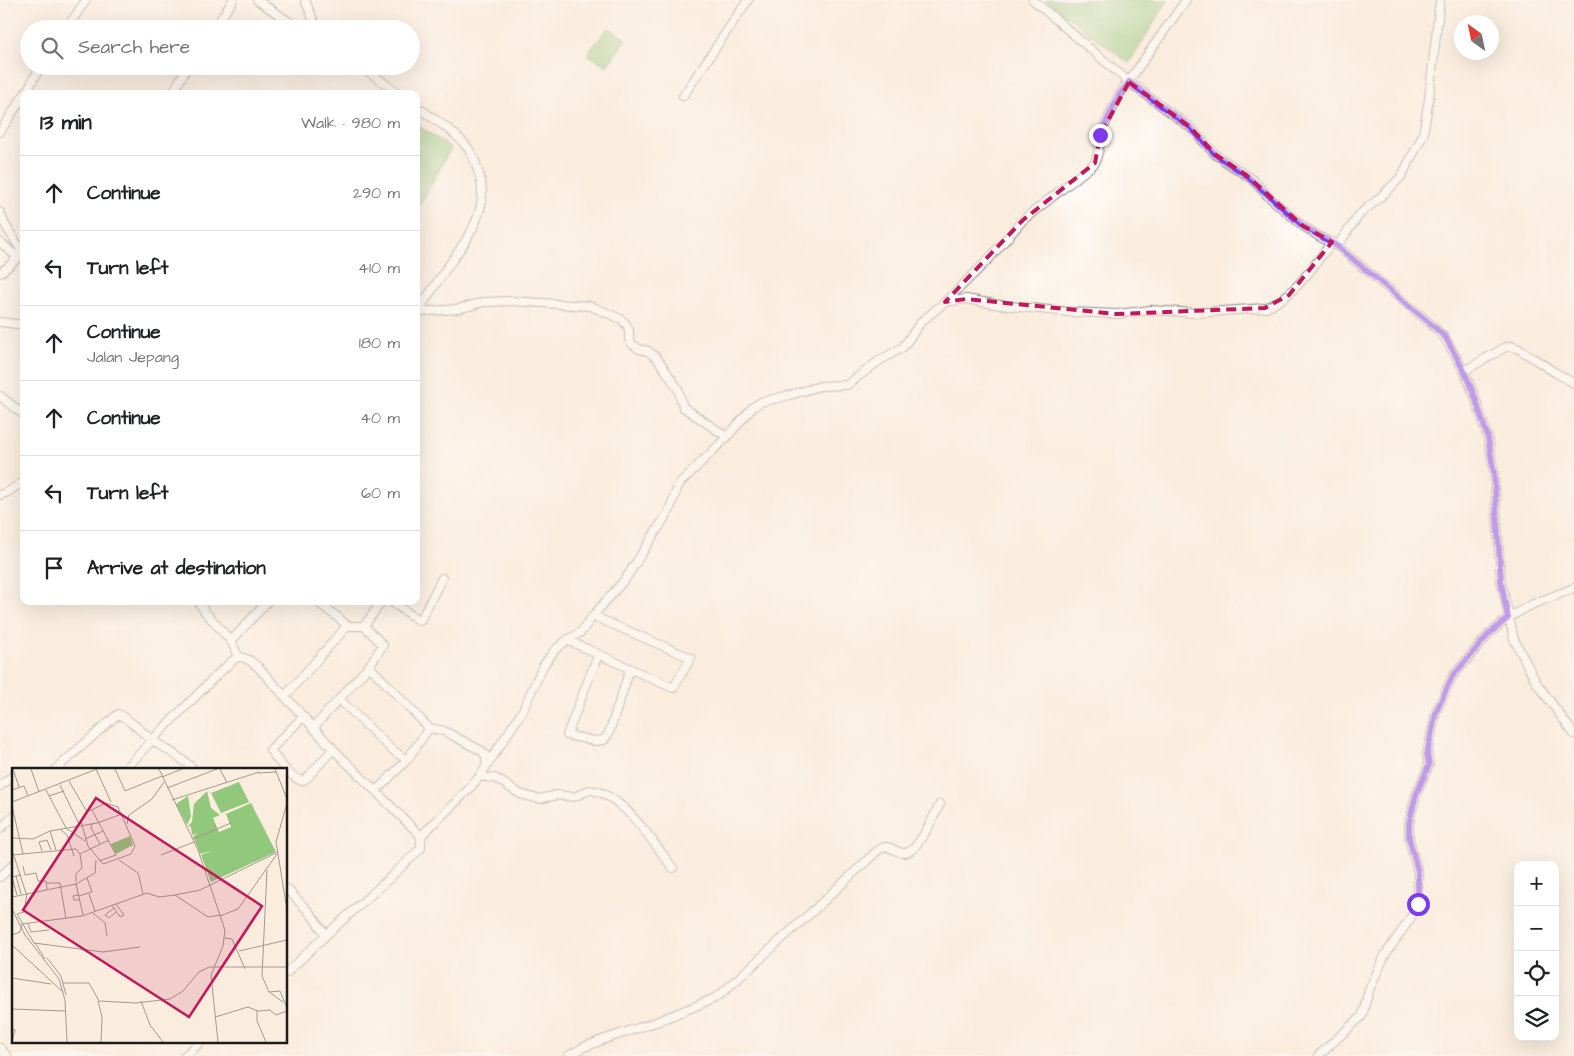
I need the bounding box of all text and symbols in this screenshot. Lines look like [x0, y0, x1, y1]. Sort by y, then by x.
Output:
north arrow [1454, 15, 1499, 60]
search box [20, 20, 420, 75]
icon: search [38, 34, 66, 62]
text: Search here [78, 34, 190, 61]
text: 13 min [40, 108, 92, 137]
text: Walk · 980 m [301, 112, 400, 134]
route end [1089, 124, 1112, 147]
icon: ahead [40, 179, 68, 207]
text: Continue [87, 180, 161, 207]
text: 290 m [353, 182, 400, 204]
icon: left [40, 254, 68, 282]
text: Turn left [87, 255, 168, 282]
text: 410 m [358, 257, 400, 279]
text: Continue [87, 319, 161, 346]
icon: ahead [40, 329, 68, 357]
text: 180 m [359, 332, 400, 354]
text: Jalan Jepang [87, 346, 179, 368]
icon: ahead [40, 404, 68, 432]
text: Continue [87, 405, 161, 432]
text: 40 m [360, 407, 400, 429]
icon: left [40, 479, 68, 507]
text: Turn left [87, 480, 168, 507]
text: 60 m [361, 482, 400, 504]
icon: arrive [40, 554, 68, 582]
text: Arrive at destination [87, 555, 266, 582]
inset map [12, 768, 288, 1044]
map controls [1514, 861, 1559, 1041]
button: + [1514, 861, 1559, 906]
route start [1407, 893, 1430, 916]
button: − [1514, 906, 1559, 951]
button: locate [1514, 951, 1559, 996]
button: layers [1514, 996, 1559, 1041]

